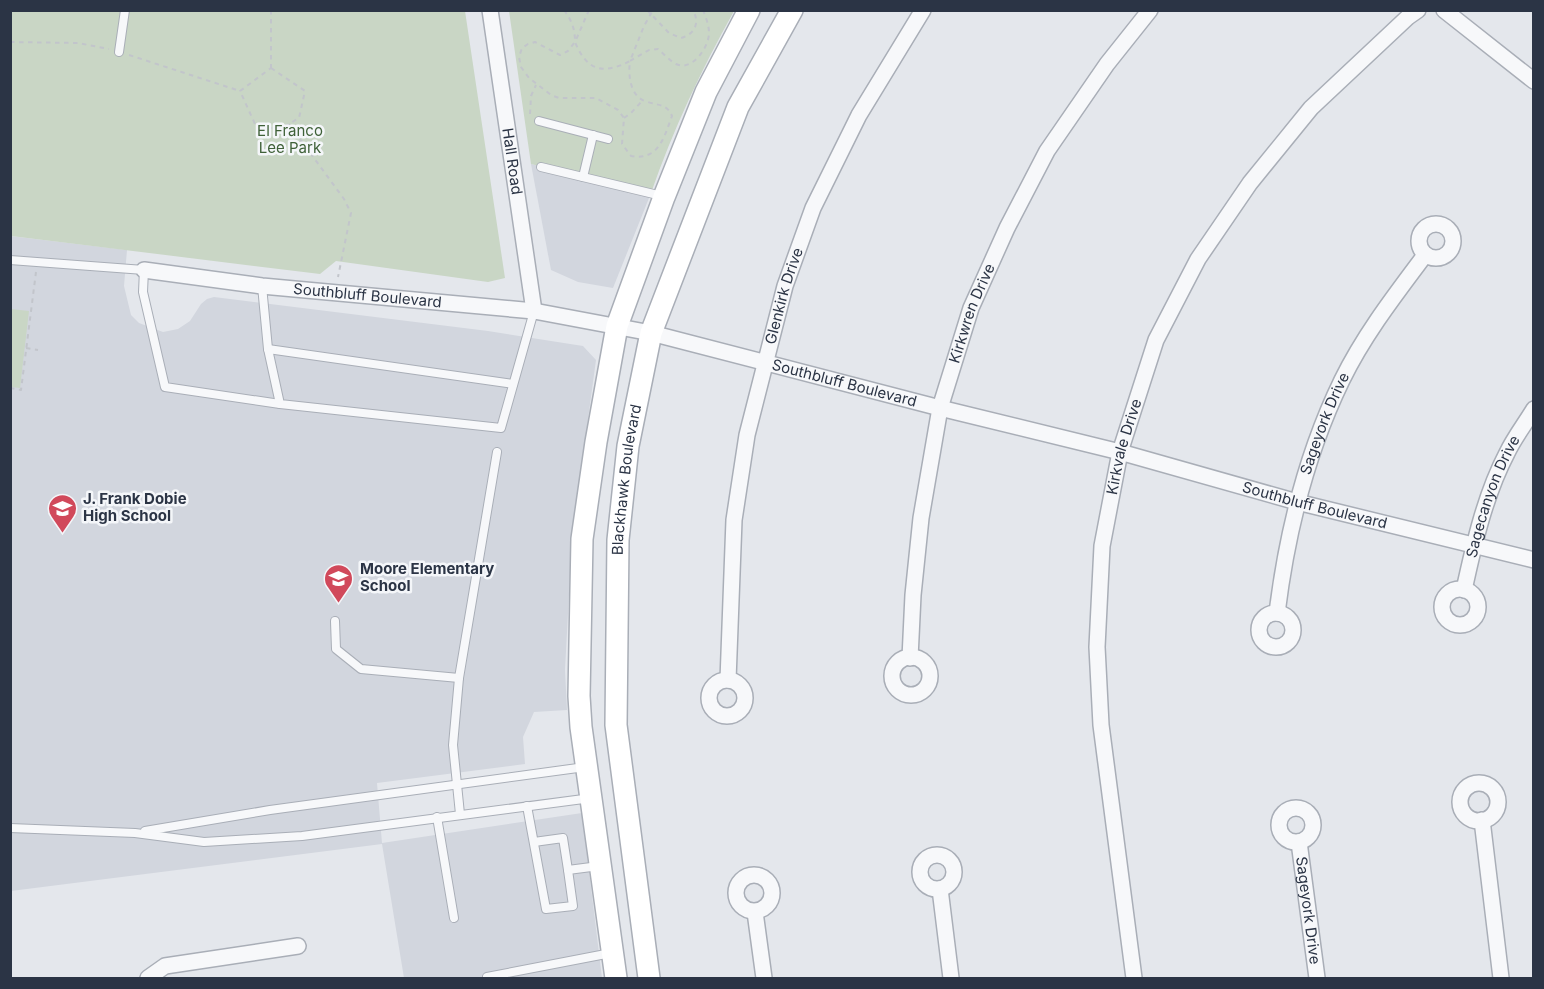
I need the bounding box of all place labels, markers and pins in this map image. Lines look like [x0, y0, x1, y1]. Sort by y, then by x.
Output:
place label: J. Frank Dobie High School [83, 489, 187, 525]
school or university icon: J. Frank Dobie High School [46, 492, 78, 534]
place label: Moore Elementary School [360, 559, 494, 595]
school or university icon: Moore Elementary School [323, 562, 355, 604]

